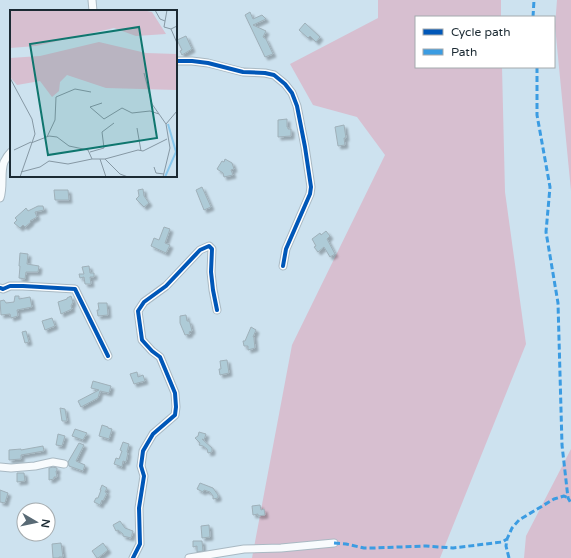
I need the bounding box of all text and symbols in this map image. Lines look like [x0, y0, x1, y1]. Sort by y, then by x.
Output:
inset map [10, 10, 177, 177]
legend [415, 16, 555, 68]
text: Cycle path [451, 25, 510, 39]
text: Path [451, 45, 477, 59]
north arrow [16, 502, 56, 542]
text: N [38, 518, 52, 529]

